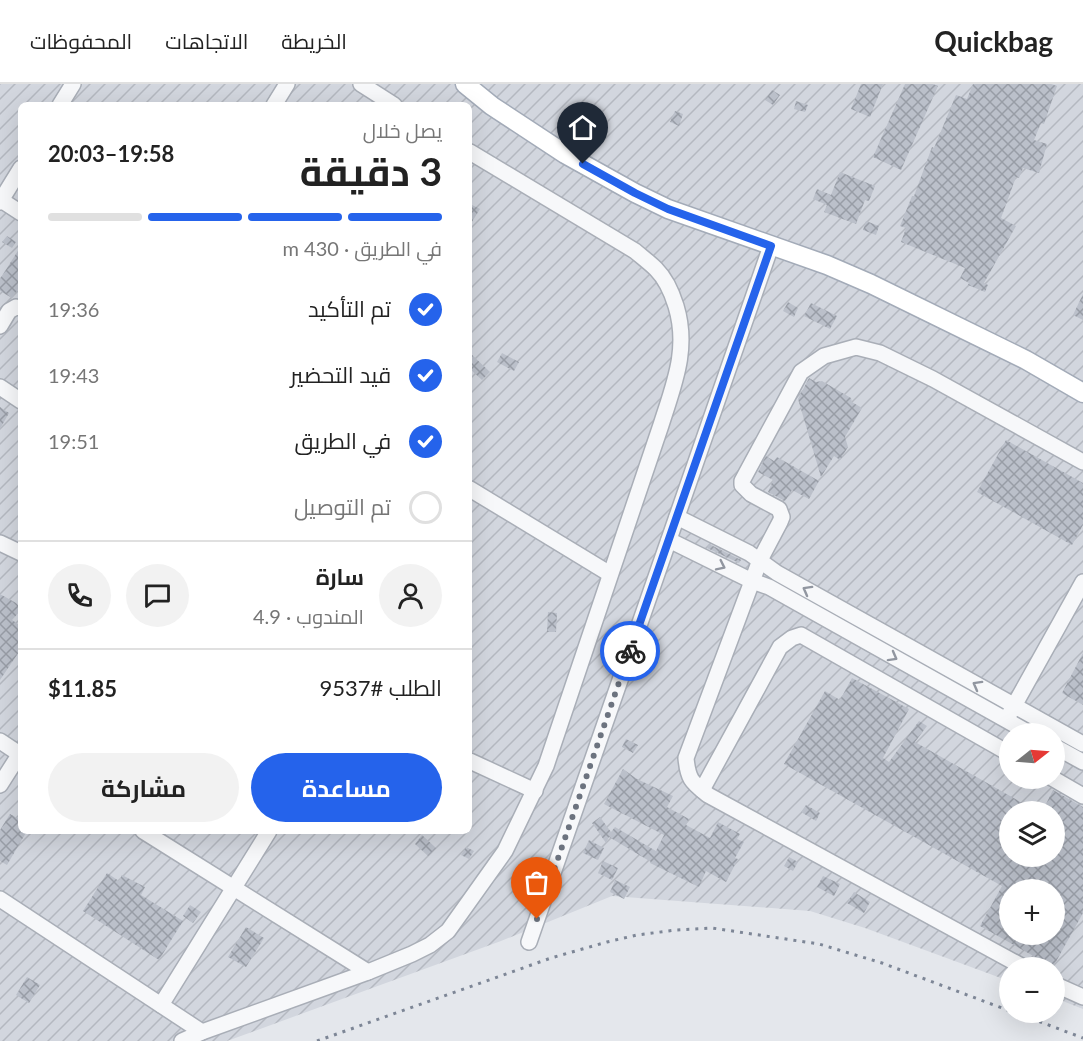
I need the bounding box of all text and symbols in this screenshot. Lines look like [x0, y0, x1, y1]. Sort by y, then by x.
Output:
text: Quickbag [934, 24, 1053, 58]
text: المحفوظات [30, 28, 132, 53]
text: الاتجاهات [165, 28, 248, 53]
text: الخريطة [281, 28, 347, 53]
pin [557, 102, 608, 164]
icon: home [566, 111, 599, 144]
text: يصل خلال [363, 118, 442, 142]
text: 19:58–20:03 [48, 140, 174, 167]
text: 3 دقيقة [300, 148, 442, 194]
text: في الطريق · 430 m [283, 236, 442, 260]
icon: check [409, 293, 442, 326]
text: تم التأكيد [308, 295, 391, 322]
text: 19:36 [48, 297, 99, 321]
icon: check [409, 359, 442, 392]
text: قيد التحضير [290, 361, 391, 388]
text: 19:43 [48, 363, 99, 387]
icon: check [409, 425, 442, 458]
text: في الطريق [295, 427, 391, 454]
text: 19:51 [48, 429, 99, 453]
text: تم التوصيل [294, 493, 391, 520]
one-way arrow [715, 559, 726, 570]
text: سارة [316, 563, 364, 590]
button: phone [48, 564, 111, 627]
button: chat [126, 564, 189, 627]
button: person [379, 564, 442, 627]
one-way arrow [802, 586, 813, 597]
text: المندوب · 4.9 [253, 604, 364, 628]
courier [600, 621, 660, 681]
icon: bike [614, 635, 647, 668]
one-way arrow [887, 650, 898, 661]
text: الطلب #9537 [319, 674, 442, 701]
text: $11.85 [48, 675, 117, 702]
one-way arrow [973, 681, 983, 692]
north arrow [999, 723, 1065, 789]
map controls [999, 723, 1065, 1023]
button: مشاركة [48, 753, 239, 822]
button: مساعدة [251, 753, 442, 822]
button: layers [999, 801, 1065, 867]
pin [511, 857, 562, 919]
icon: bag [520, 866, 553, 899]
button: + [999, 879, 1065, 945]
button: − [999, 957, 1065, 1023]

